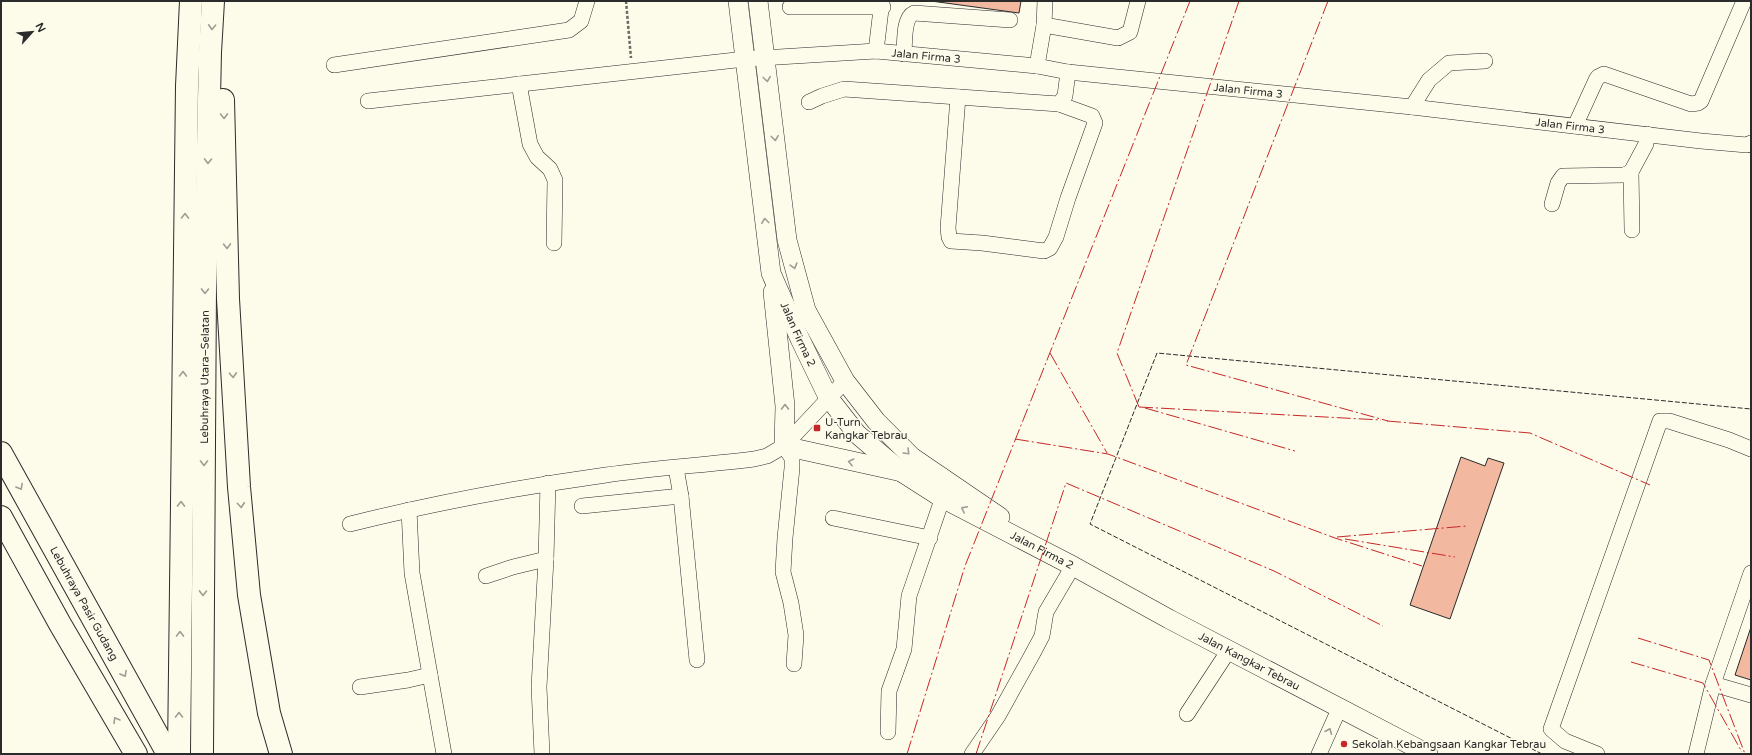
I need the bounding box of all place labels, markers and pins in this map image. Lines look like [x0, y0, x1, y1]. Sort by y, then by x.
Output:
place label: U-Turn Kangkar Tebrau [825, 416, 908, 442]
marker: U-Turn Kangkar Tebrau [812, 423, 822, 433]
place label: Sekolah Kebangsaan Kangkar Tebrau [1352, 738, 1546, 751]
marker: Sekolah Kebangsaan Kangkar Tebrau [1339, 739, 1349, 749]

